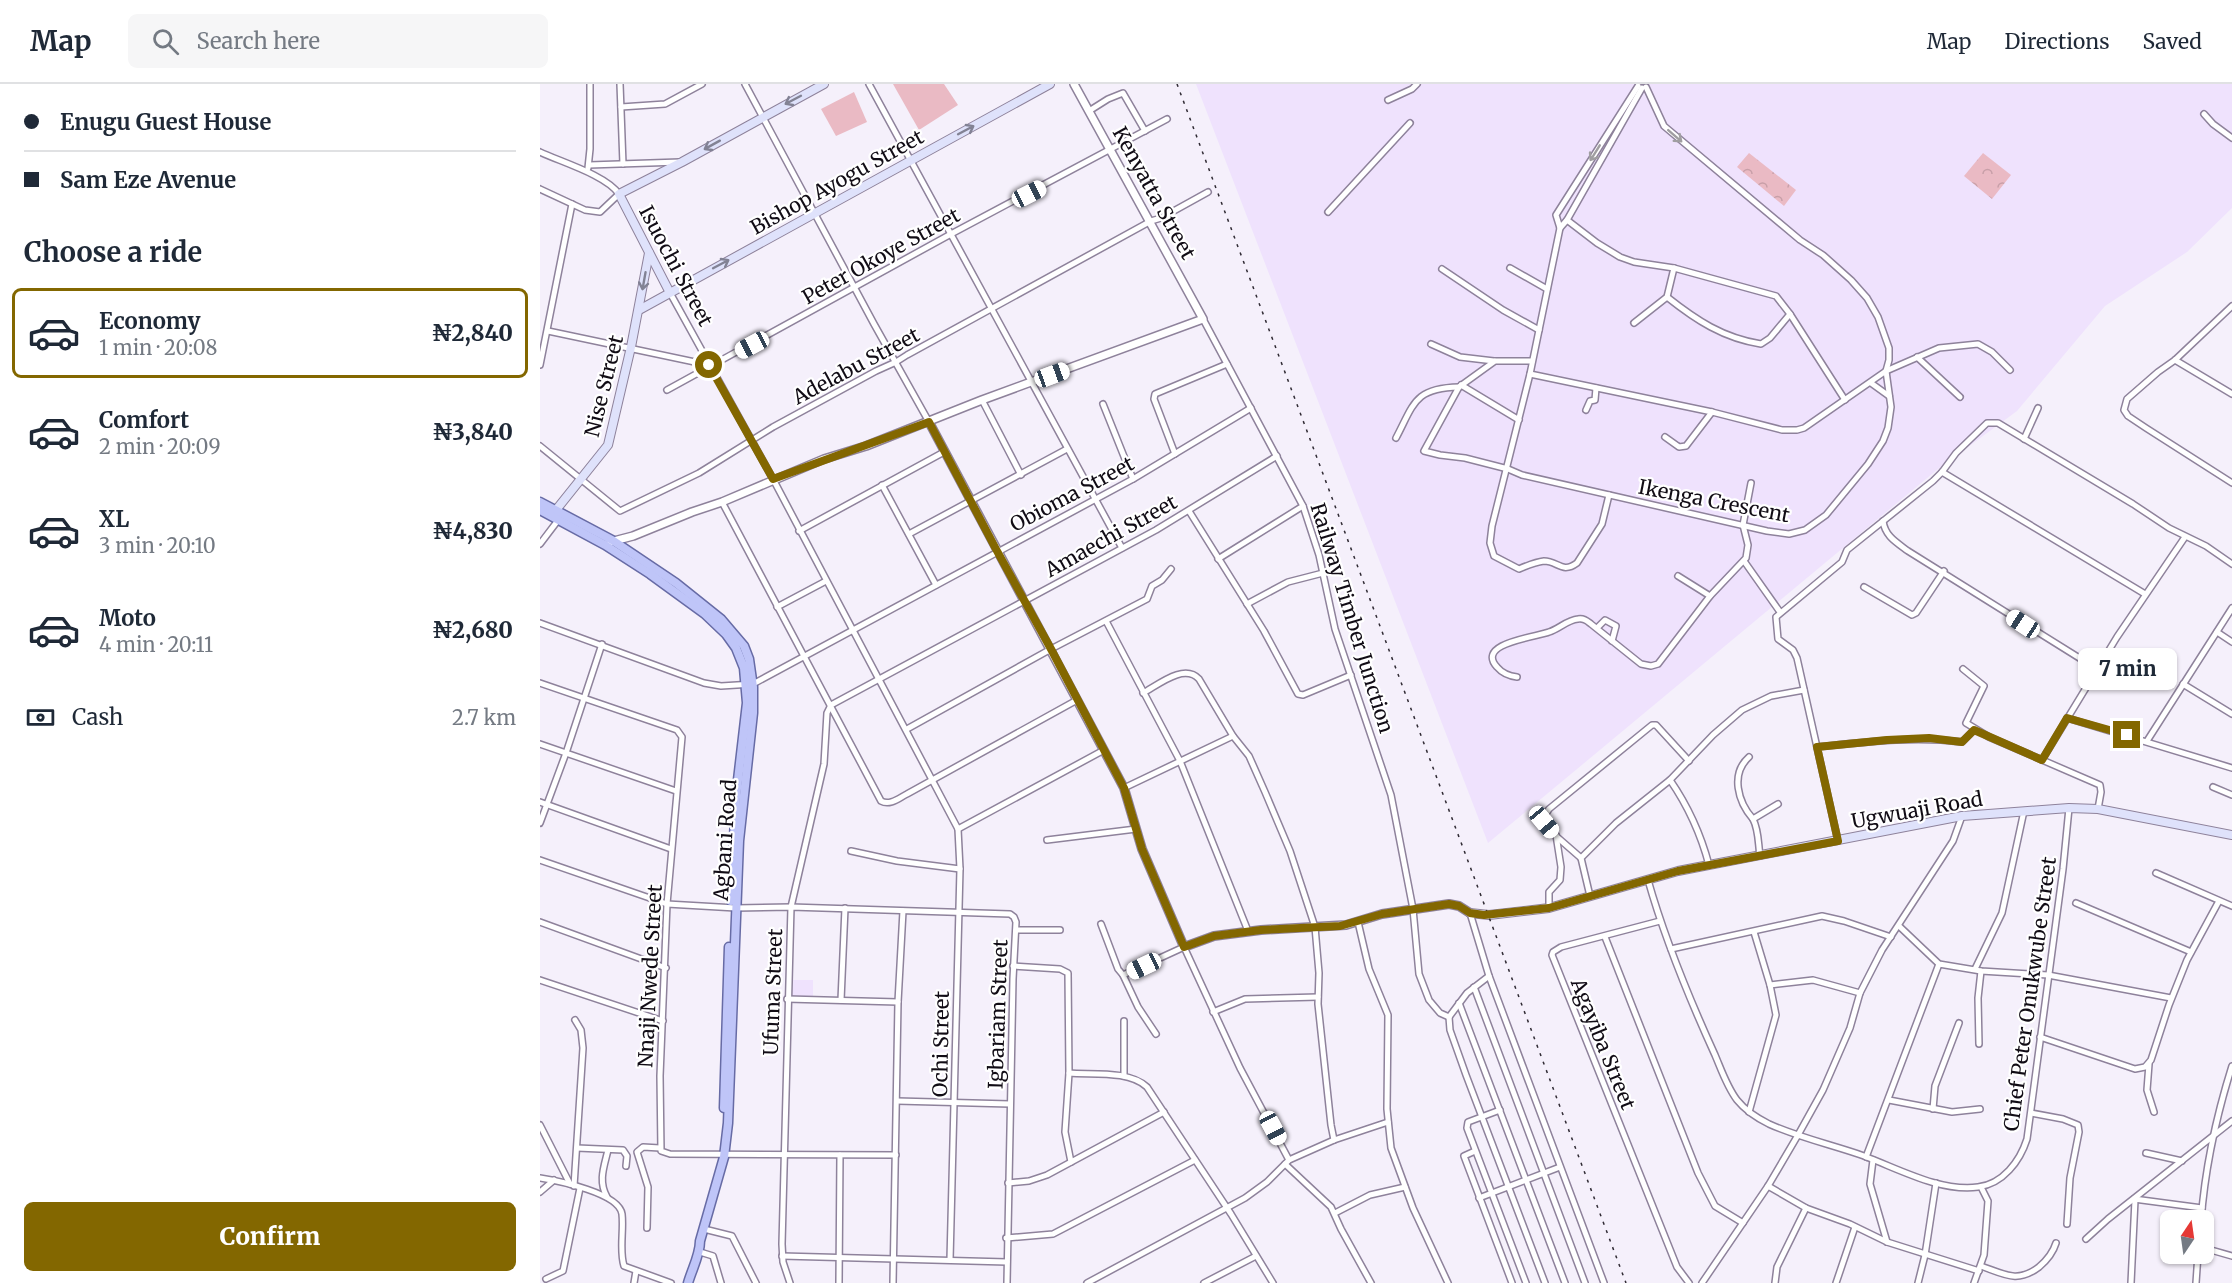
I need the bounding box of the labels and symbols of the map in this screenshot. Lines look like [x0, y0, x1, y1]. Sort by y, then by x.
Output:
one-way arrow [785, 95, 803, 106]
street label: Kenyatta Street [1108, 122, 1201, 264]
street label: Bishop Ayogu Street [746, 124, 928, 240]
one-way arrow [957, 124, 975, 136]
one-way arrow [1667, 129, 1682, 143]
one-way arrow [704, 139, 721, 151]
one-way arrow [1589, 144, 1601, 161]
car [1009, 178, 1049, 210]
street label: Isuochi Street [634, 201, 719, 331]
street label: Peter Okoye Street [798, 202, 964, 309]
one-way arrow [712, 258, 729, 270]
one-way arrow [638, 271, 649, 291]
street label: Adelabu Street [787, 322, 924, 410]
car [732, 329, 772, 361]
street label: Nise Street [579, 332, 628, 439]
route start [695, 351, 722, 378]
car [1032, 360, 1072, 390]
street label: Obioma Street [1005, 450, 1138, 537]
street label: Ikenga Crescent [1636, 474, 1792, 527]
street label: Amaechi Street [1040, 489, 1181, 583]
street label: Railway Timber Junction [1306, 500, 1399, 736]
car [2003, 607, 2043, 641]
callout: 7 min [2078, 648, 2176, 690]
route end [2113, 721, 2140, 748]
street label: Agbani Road [708, 778, 741, 903]
street label: Ugwuaji Road [1849, 786, 1985, 833]
car [1526, 802, 1562, 842]
street label: Chief Peter Onukwube Street [1998, 855, 2061, 1133]
street label: Nnaji Nwede Street [632, 884, 667, 1068]
street label: Ufuma Street [758, 928, 787, 1056]
street label: Igbariam Street [982, 938, 1013, 1089]
car [1124, 950, 1164, 982]
street label: Agayiba Street [1565, 974, 1641, 1113]
street label: Ochi Street [927, 990, 954, 1097]
car [1257, 1108, 1289, 1148]
north arrow [2160, 1210, 2214, 1264]

